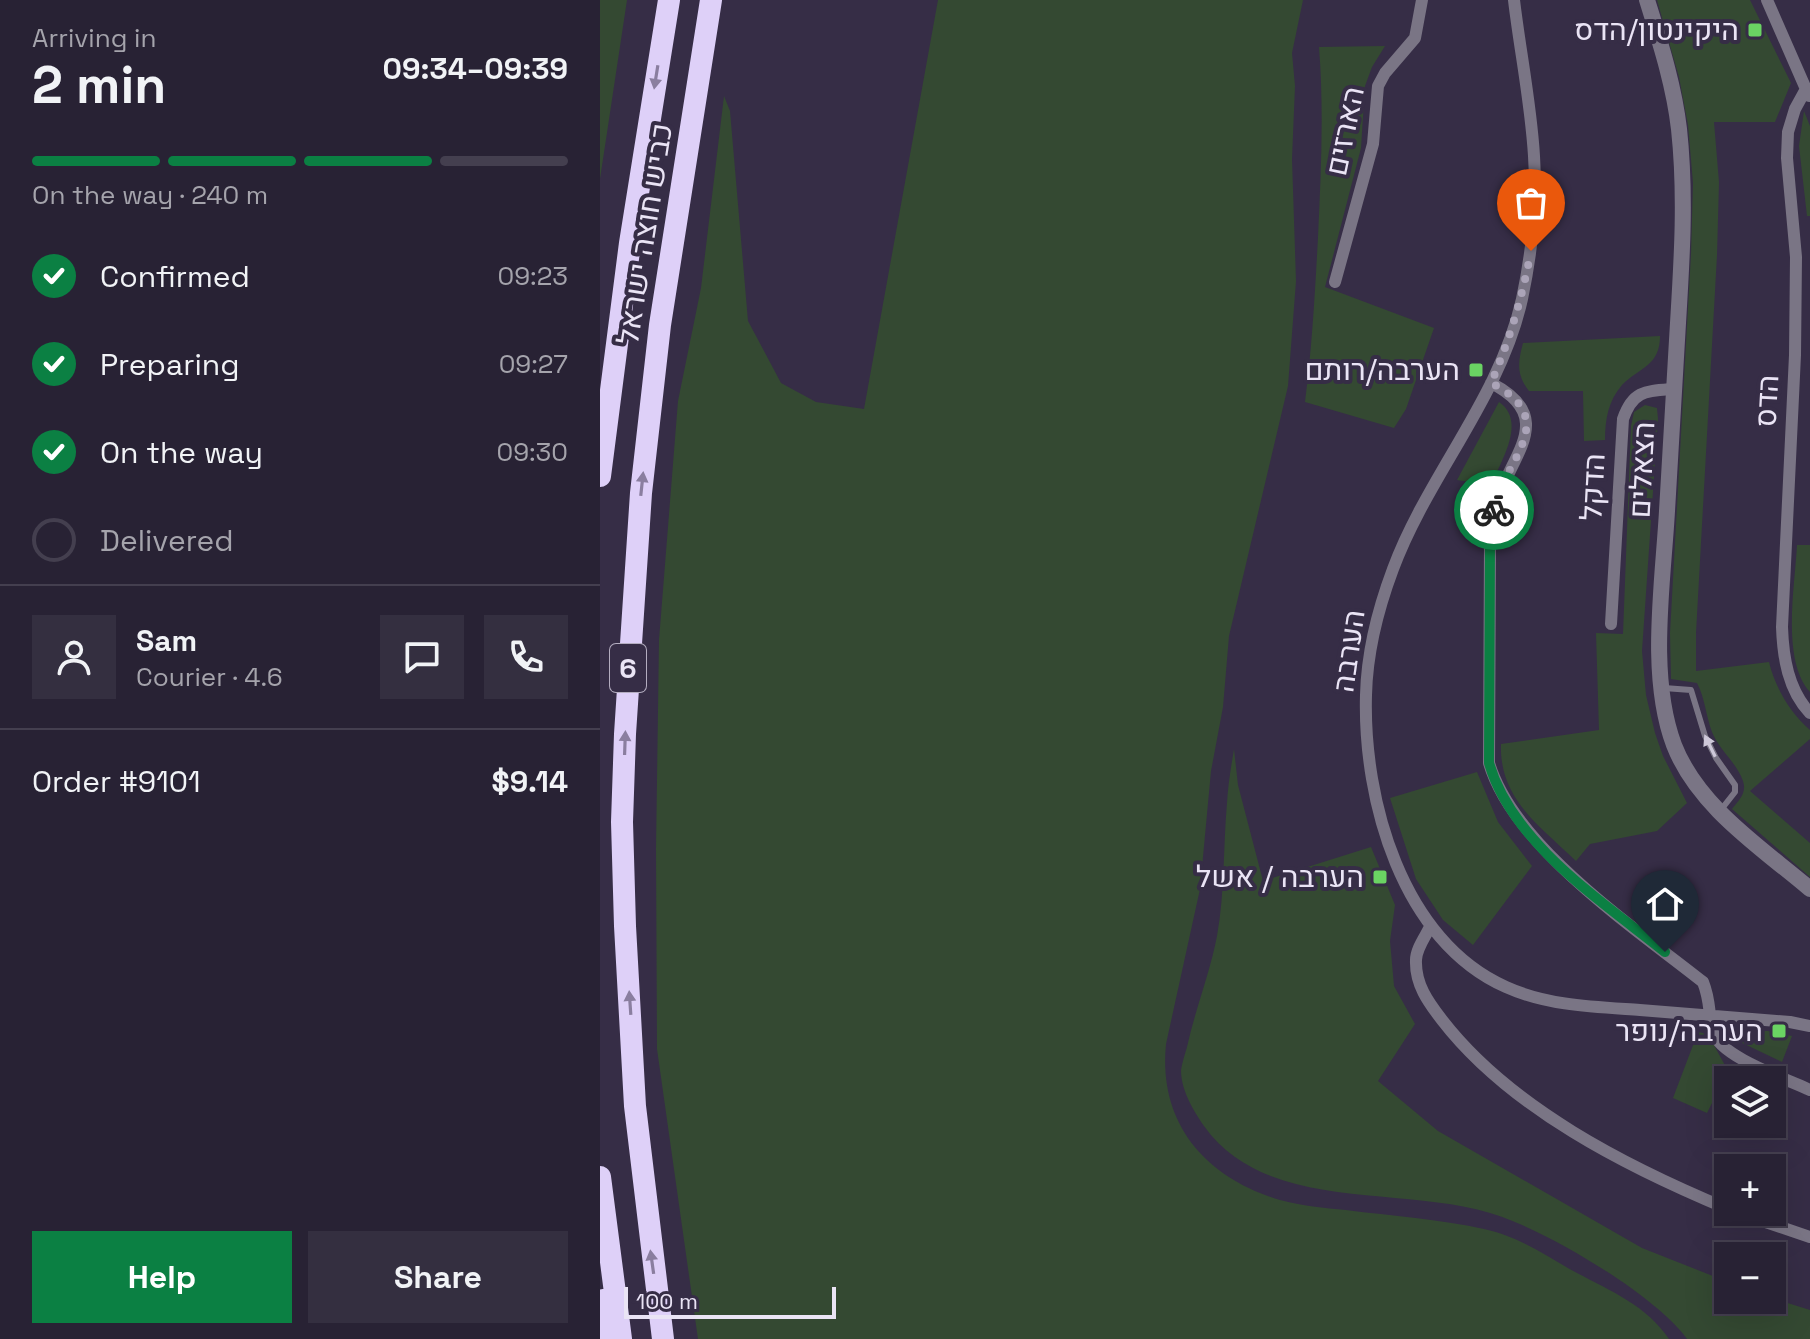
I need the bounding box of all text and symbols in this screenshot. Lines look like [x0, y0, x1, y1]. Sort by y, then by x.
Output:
place label: היקינטון/הדס [1574, 10, 1739, 49]
text: Arriving in [32, 21, 156, 55]
marker: היקינטון/הדס [1746, 21, 1764, 39]
text: 09:34–09:39 [383, 49, 568, 88]
text: 2 min [32, 52, 166, 118]
one-way arrow [650, 65, 662, 90]
street label: הארזים [1316, 83, 1373, 179]
street label: כביש חוצה ישראל [608, 120, 681, 347]
pin [1497, 169, 1565, 251]
text: On the way · 240 m [32, 178, 268, 212]
icon: bag [1509, 181, 1553, 225]
icon: check [32, 254, 76, 298]
text: Confirmed [100, 257, 250, 296]
text: 09:23 [498, 259, 568, 293]
icon: check [32, 342, 76, 386]
text: Preparing [100, 345, 239, 384]
text: 09:27 [499, 347, 568, 381]
place label: הערבה/רותם [1304, 350, 1460, 389]
marker: הערבה/רותם [1467, 361, 1485, 379]
street label: הדס [1746, 374, 1787, 428]
street label: הצאלים [1619, 421, 1664, 519]
icon: check [32, 430, 76, 474]
text: On the way [100, 433, 263, 472]
text: 09:30 [496, 435, 568, 469]
street label: הדקל [1571, 452, 1614, 522]
courier [1454, 470, 1534, 550]
one-way arrow [635, 471, 648, 496]
icon: bike [1472, 488, 1516, 532]
text: Delivered [100, 521, 234, 560]
street label: הערבה [1323, 607, 1374, 695]
button: person [32, 615, 116, 699]
button: chat [380, 615, 464, 699]
button: phone [484, 615, 568, 699]
text: Sam [136, 621, 197, 660]
road number: 6 [610, 644, 646, 692]
text: Courier · 4.6 [136, 660, 283, 694]
one-way arrow [618, 730, 631, 755]
one-way arrow [1703, 734, 1717, 757]
text: Order #9101 [32, 762, 200, 801]
text: $9.14 [492, 762, 568, 801]
place label: הערבה / אשל [1196, 857, 1364, 896]
marker: הערבה / אשל [1371, 868, 1389, 886]
pin [1631, 870, 1699, 952]
icon: home [1643, 882, 1687, 926]
one-way arrow [623, 990, 636, 1015]
place label: הערבה/נופר [1615, 1011, 1763, 1050]
marker: הערבה/נופר [1770, 1022, 1788, 1040]
map controls [1714, 1066, 1786, 1314]
button: layers [1714, 1066, 1786, 1138]
button: + [1714, 1154, 1786, 1226]
button: Help [32, 1231, 292, 1323]
button: Share [308, 1231, 568, 1323]
button: − [1714, 1242, 1786, 1314]
one-way arrow [645, 1249, 658, 1274]
scale bar [624, 1283, 836, 1319]
text: 100 m [636, 1287, 698, 1315]

